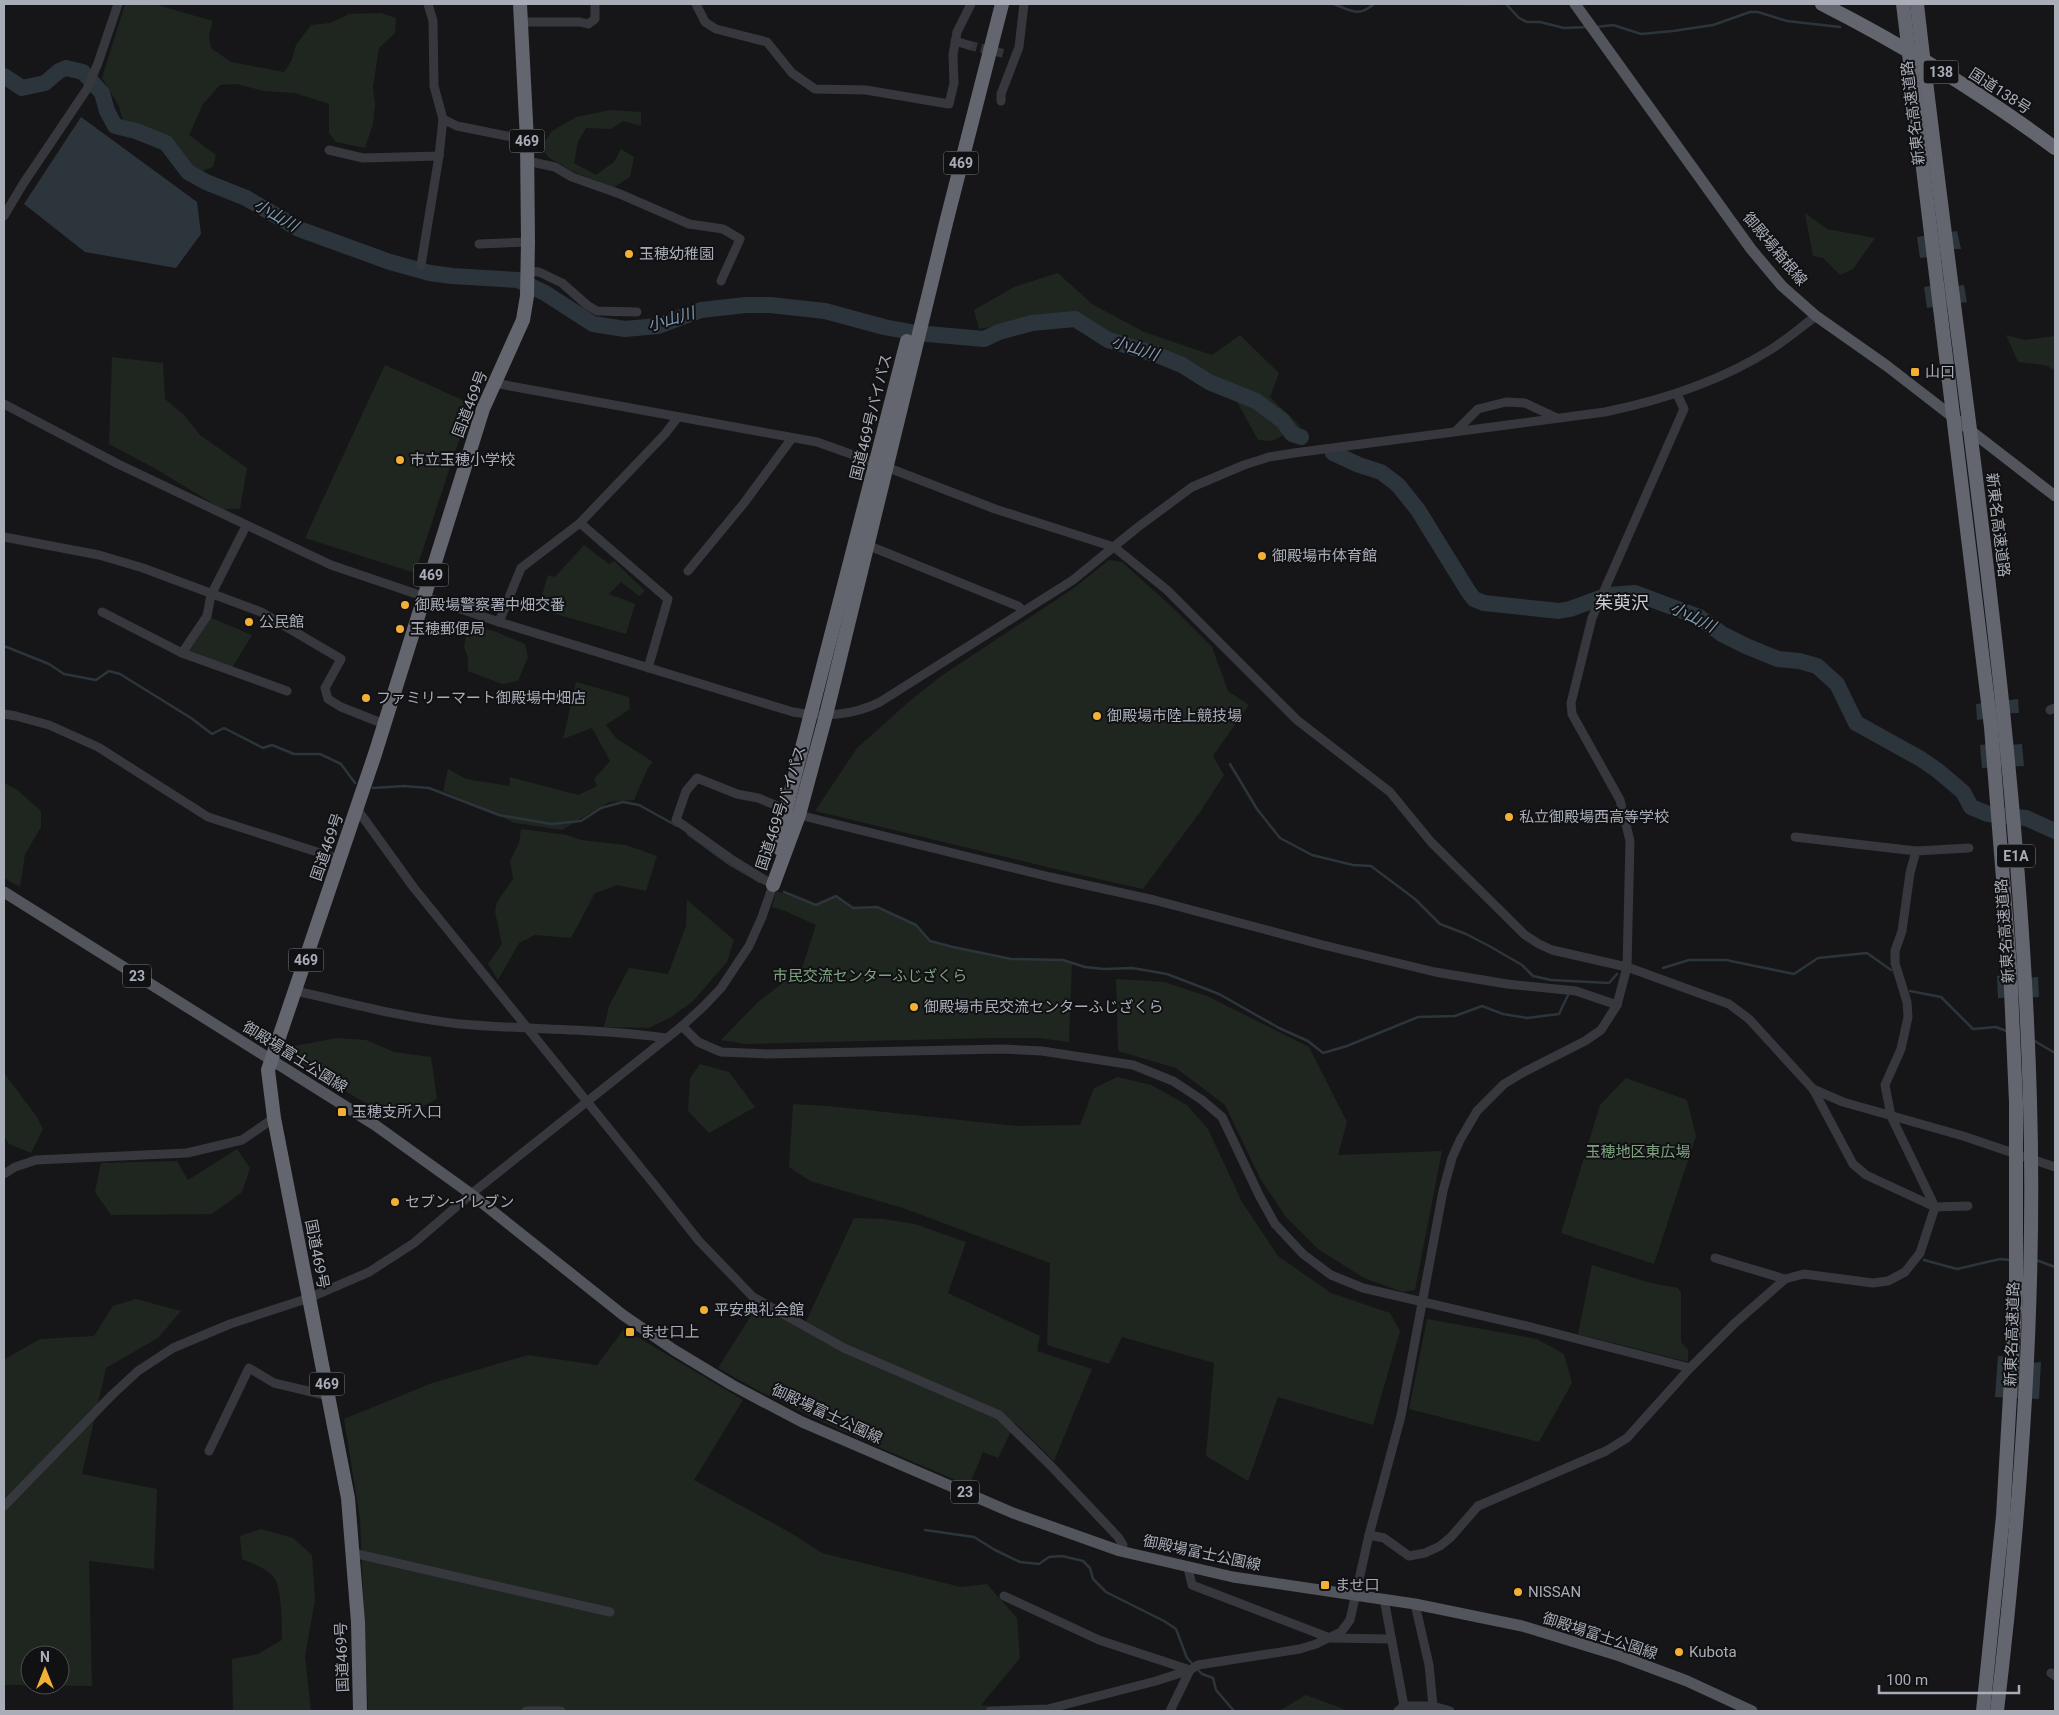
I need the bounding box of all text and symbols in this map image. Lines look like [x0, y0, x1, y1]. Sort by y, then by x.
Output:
street label: 新東名高速道路 [1898, 60, 1928, 166]
road number: 138 [1924, 61, 1958, 84]
street label: 国道138号 [1966, 64, 2034, 118]
road number: 469 [510, 130, 544, 152]
road number: 469 [944, 152, 978, 174]
water label: 小山川 [250, 195, 303, 236]
street label: 御殿場箱根線 [1739, 209, 1811, 289]
place label: 玉穂幼稚園 [639, 245, 714, 263]
marker: 玉穂幼稚園 [623, 248, 635, 260]
water label: 小山川 [645, 303, 699, 335]
water label: 小山川 [1109, 332, 1163, 365]
street label: 国道469号バイパス [847, 352, 895, 482]
place label: 山口 [1925, 363, 1955, 381]
marker: 山口 [1909, 366, 1921, 378]
street label: 国道469号 [449, 368, 491, 440]
place label: 市立玉穂小学校 [410, 451, 515, 469]
marker: 市立玉穂小学校 [394, 454, 406, 466]
street label: 新東名高速道路 [1983, 472, 2013, 578]
place label: 御殿場市体育館 [1272, 547, 1377, 565]
marker: 御殿場市体育館 [1256, 550, 1268, 562]
road number: 469 [414, 564, 448, 586]
district label: 茱萸沢 [1595, 592, 1649, 613]
place label: 御殿場警察署中畑交番 [415, 596, 565, 614]
water label: 小山川 [1667, 598, 1721, 637]
marker: 御殿場警察署中畑交番 [399, 599, 411, 611]
place label: 公民館 [259, 613, 304, 631]
marker: 公民館 [243, 616, 255, 628]
place label: 玉穂郵便局 [410, 620, 485, 638]
marker: 玉穂郵便局 [394, 623, 406, 635]
place label: ファミリーマート御殿場中畑店 [376, 689, 586, 707]
marker: ファミリーマート御殿場中畑店 [360, 692, 372, 704]
place label: 御殿場市陸上競技場 [1107, 707, 1242, 725]
marker: 御殿場市陸上競技場 [1091, 710, 1103, 722]
street label: 国道469号バイパス [752, 743, 810, 873]
place label: 私立御殿場西高等学校 [1519, 808, 1669, 826]
street label: 国道469号 [307, 811, 347, 883]
marker: 私立御殿場西高等学校 [1503, 811, 1515, 823]
road number: E1A [1997, 844, 2035, 868]
street label: 新東名高速道路 [1992, 878, 2018, 984]
road number: 469 [288, 948, 324, 972]
road number: 23 [123, 964, 151, 988]
park label: 市民交流センターふじざくら [773, 967, 967, 985]
place label: 御殿場市民交流センターふじざくら [924, 998, 1163, 1016]
marker: 御殿場市民交流センターふじざくら [908, 1001, 920, 1013]
street label: 御殿場富士公園線 [239, 1018, 351, 1096]
place label: 玉穂支所入口 [352, 1103, 442, 1121]
marker: 玉穂支所入口 [336, 1106, 348, 1118]
park label: 玉穂地区東広場 [1585, 1143, 1691, 1161]
place label: セブン-イレブン [405, 1193, 514, 1211]
marker: セブン-イレブン [389, 1196, 401, 1208]
street label: 国道469号 [301, 1218, 333, 1290]
street label: 新東名高速道路 [2001, 1281, 2023, 1387]
place label: 平安典礼会館 [714, 1301, 804, 1319]
marker: 平安典礼会館 [698, 1304, 710, 1316]
place label: ませ口上 [640, 1323, 700, 1341]
marker: ませ口上 [624, 1326, 636, 1338]
road number: 469 [310, 1372, 344, 1396]
street label: 御殿場富士公園線 [769, 1380, 885, 1448]
road number: 23 [951, 1480, 979, 1504]
street label: 御殿場富士公園線 [1141, 1532, 1263, 1574]
place label: ませ口 [1335, 1576, 1380, 1594]
marker: ませ口 [1319, 1579, 1331, 1591]
place label: NISSAN [1528, 1583, 1581, 1601]
marker: NISSAN [1512, 1586, 1524, 1598]
street label: 御殿場富士公園線 [1540, 1609, 1660, 1663]
street label: 国道469号 [332, 1622, 352, 1692]
place label: Kubota [1689, 1643, 1737, 1661]
north arrow [20, 1645, 70, 1695]
marker: Kubota [1673, 1646, 1685, 1658]
text: N [40, 1649, 50, 1665]
scale bar [1879, 1662, 2019, 1694]
text: 100 m [1886, 1671, 1928, 1689]

